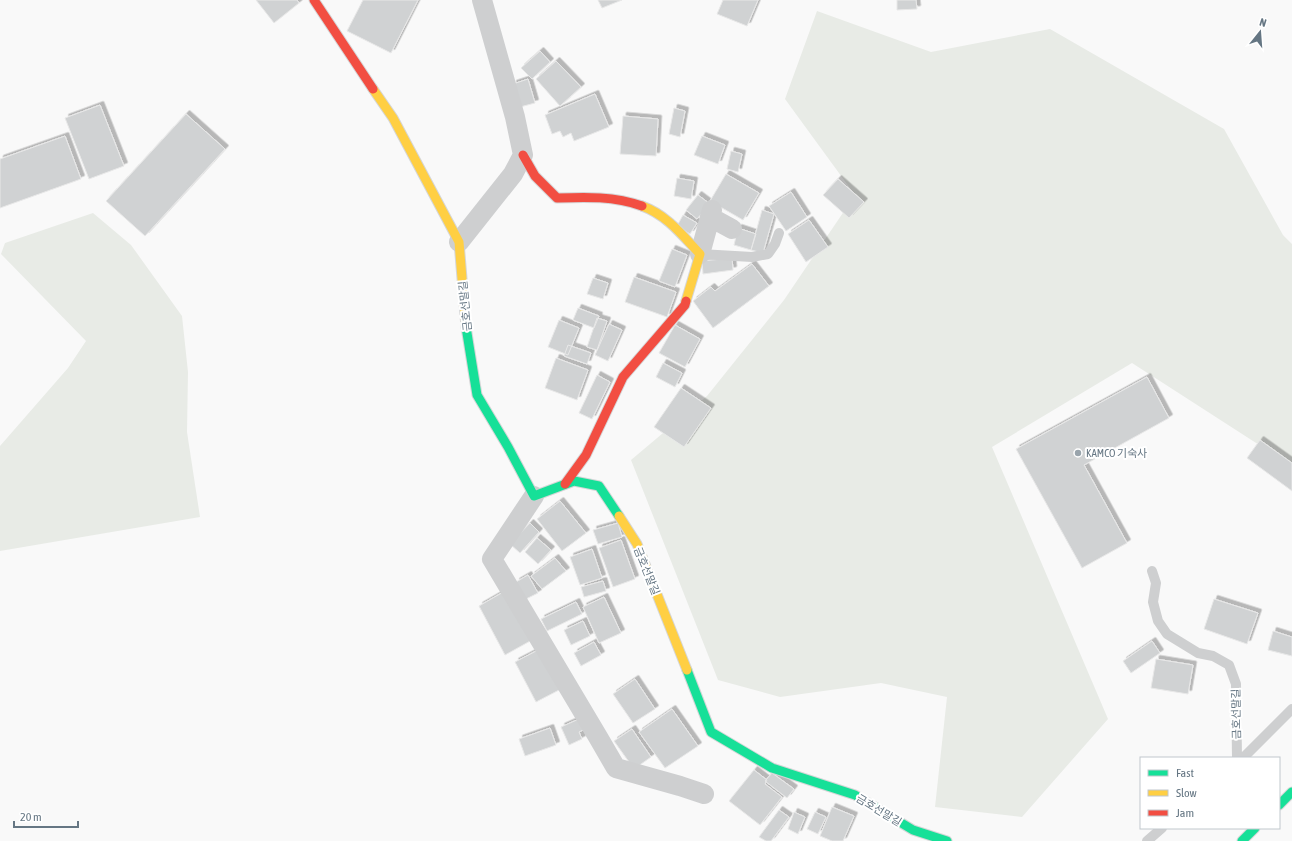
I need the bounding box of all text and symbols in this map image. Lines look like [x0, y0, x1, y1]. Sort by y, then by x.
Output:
north arrow [1240, 12, 1280, 52]
text: N [1258, 16, 1268, 29]
street label: 금호선말길 [456, 280, 474, 332]
place label: KAMCO 기숙사 [1086, 447, 1147, 459]
marker: KAMCO 기숙사 [1073, 448, 1083, 458]
street label: 금호선말길 [632, 545, 662, 597]
street label: 금호선말길 [1230, 689, 1242, 739]
legend [1140, 757, 1280, 829]
text: Fast [1176, 766, 1194, 780]
text: Slow [1176, 786, 1197, 800]
street label: 금호선말길 [854, 792, 904, 828]
scale bar [14, 803, 78, 829]
text: Jam [1176, 806, 1194, 820]
text: 20 m [20, 810, 42, 824]

